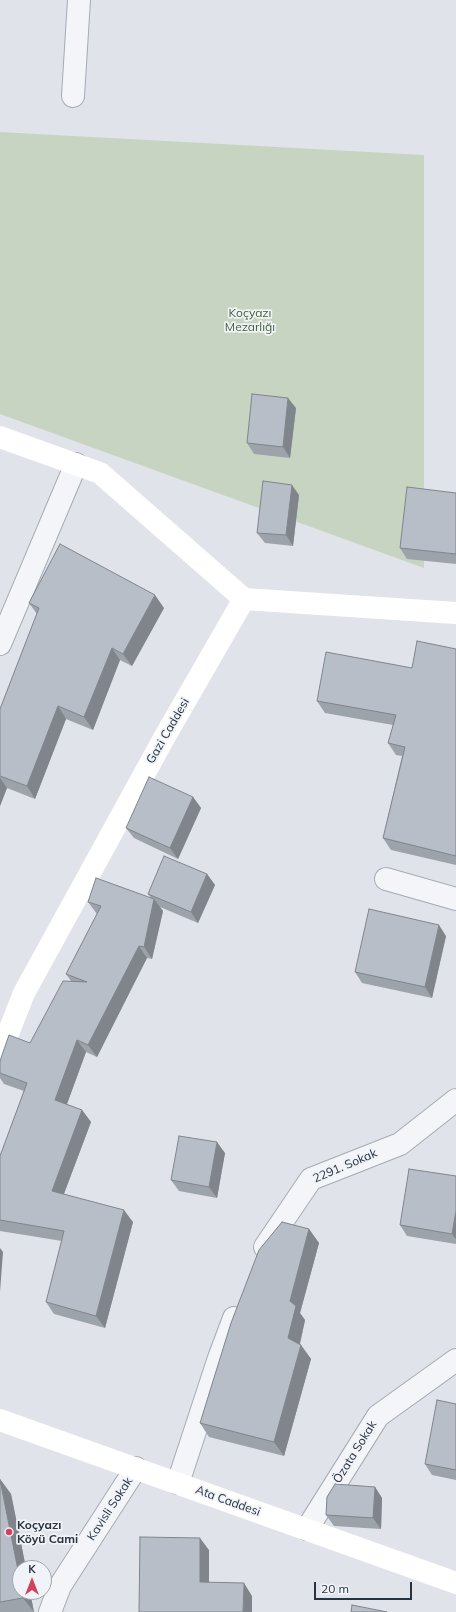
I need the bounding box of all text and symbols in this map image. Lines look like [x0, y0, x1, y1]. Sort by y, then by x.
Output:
park label: Koçyazı Mezarlığı [225, 306, 275, 334]
street label: Gazi Caddesi [143, 696, 193, 766]
street label: 2291. Sokak [311, 1146, 379, 1186]
street label: Özata Sokak [330, 1418, 380, 1486]
street label: Kavisli Sokak [84, 1475, 136, 1543]
street label: Ata Caddesi [194, 1483, 262, 1519]
place label: Koçyazı Köyü Cami [17, 1518, 78, 1546]
marker: Koçyazı Köyü Cami [4, 1527, 14, 1537]
north arrow [12, 1560, 52, 1600]
text: K [28, 1562, 36, 1576]
scale bar [316, 1574, 414, 1600]
text: 20 m [321, 1581, 349, 1596]

